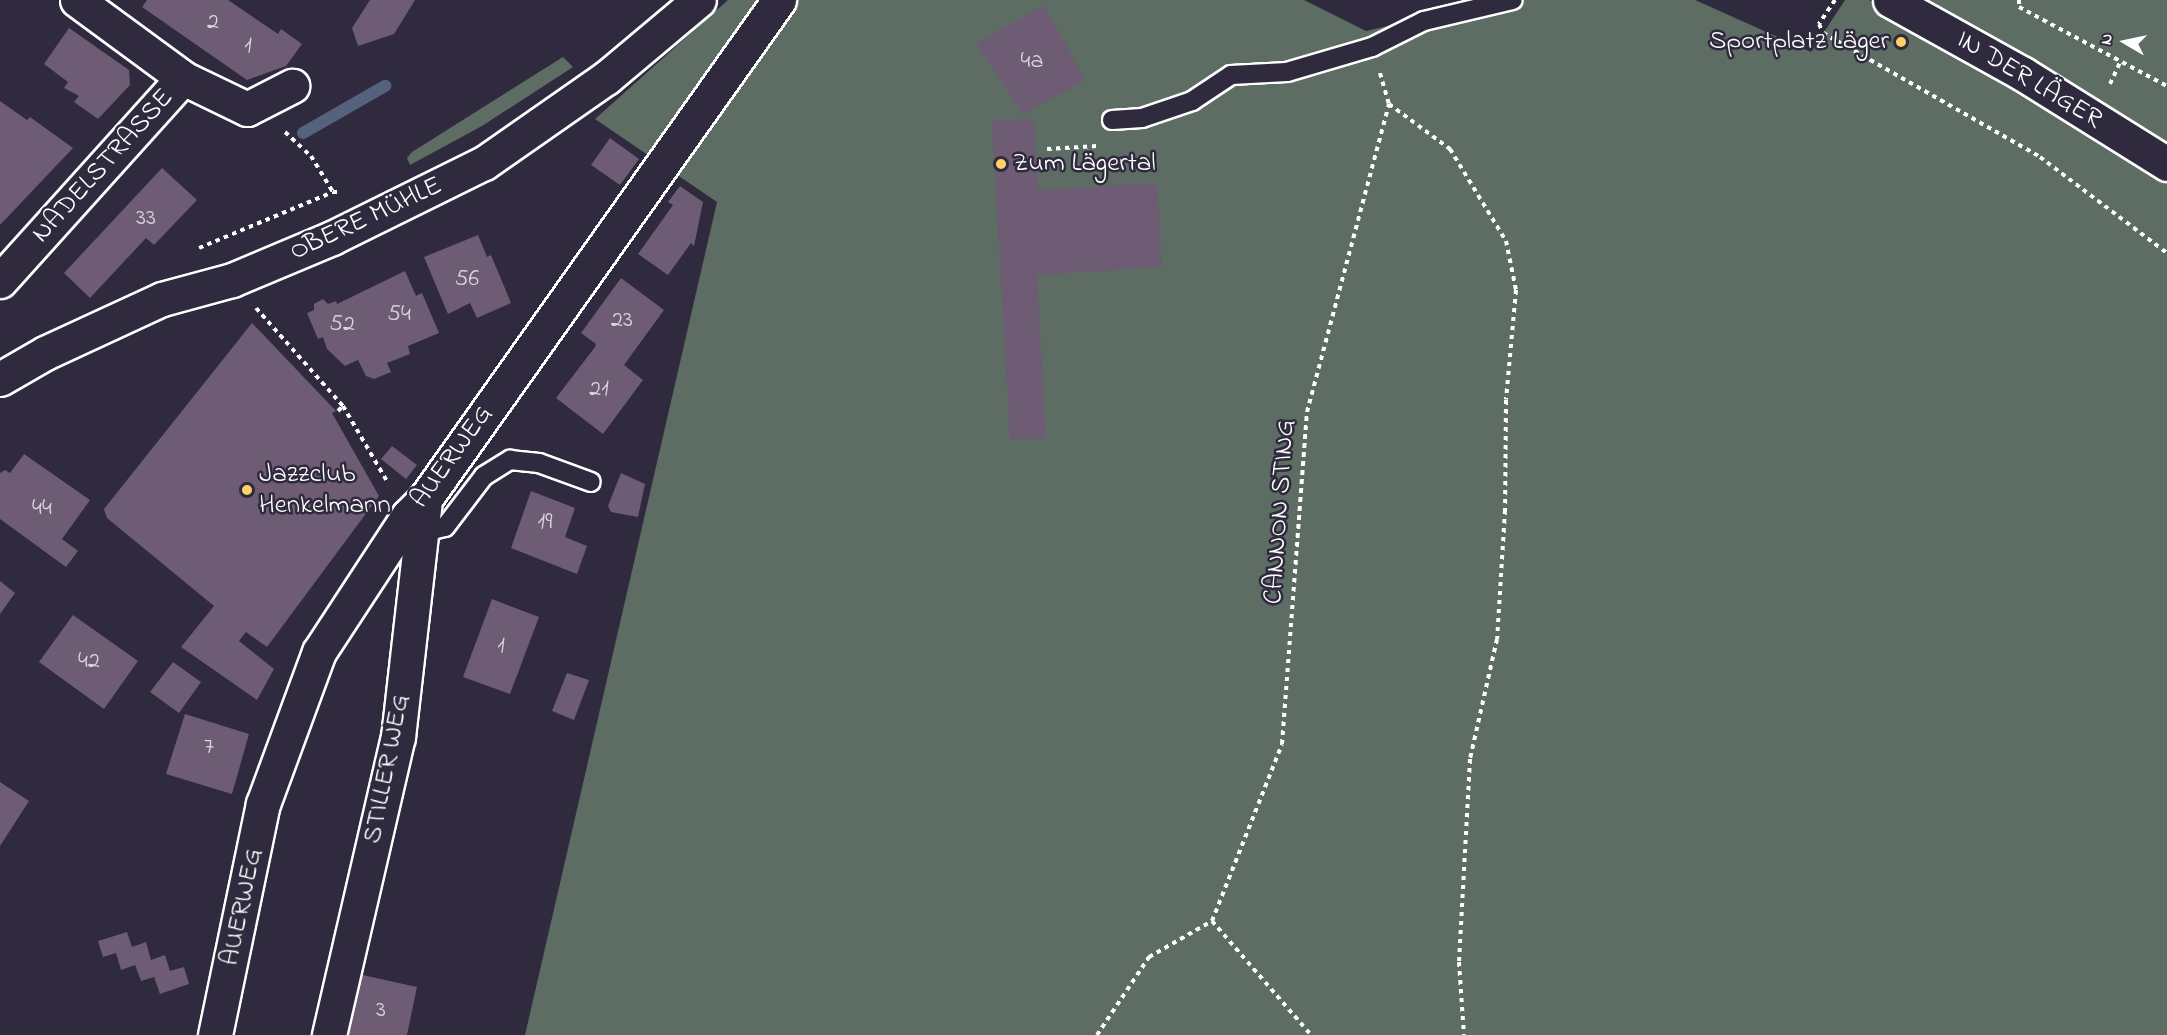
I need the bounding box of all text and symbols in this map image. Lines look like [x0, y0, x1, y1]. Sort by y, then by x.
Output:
house number: 2 [207, 9, 219, 37]
north arrow [2095, 12, 2155, 72]
street label: IN DER LÄGER [1950, 24, 2108, 136]
place label: Sportplatz Läger [1709, 26, 1889, 58]
house number: 1 [244, 33, 252, 61]
marker: Sportplatz Läger [1894, 35, 1908, 49]
house number: 4a [1021, 48, 1043, 76]
street label: NADELSTRASSE [25, 82, 181, 250]
place label: Zum Lägertal [1013, 148, 1156, 180]
marker: Zum Lägertal [994, 157, 1008, 171]
street label: OBERE MÜHLE [285, 170, 447, 268]
house number: 33 [136, 205, 156, 233]
house number: 56 [455, 266, 479, 294]
house number: 54 [387, 301, 411, 329]
house number: 23 [611, 307, 633, 335]
house number: 52 [329, 311, 355, 339]
house number: 21 [589, 376, 609, 404]
street label: AUERWEG [404, 399, 500, 515]
street label: CANNON STING [1257, 419, 1303, 605]
place label: Jazzclub Henkelmann [259, 458, 391, 521]
marker: Jazzclub Henkelmann [240, 483, 254, 497]
house number: 44 [32, 495, 52, 523]
house number: 19 [538, 509, 552, 537]
house number: 1 [497, 633, 505, 661]
house number: 42 [78, 648, 100, 676]
street label: STILLER WEG [357, 692, 417, 846]
house number: 7 [204, 734, 214, 762]
street label: AUERWEG [214, 845, 270, 969]
house number: 3 [376, 997, 386, 1025]

